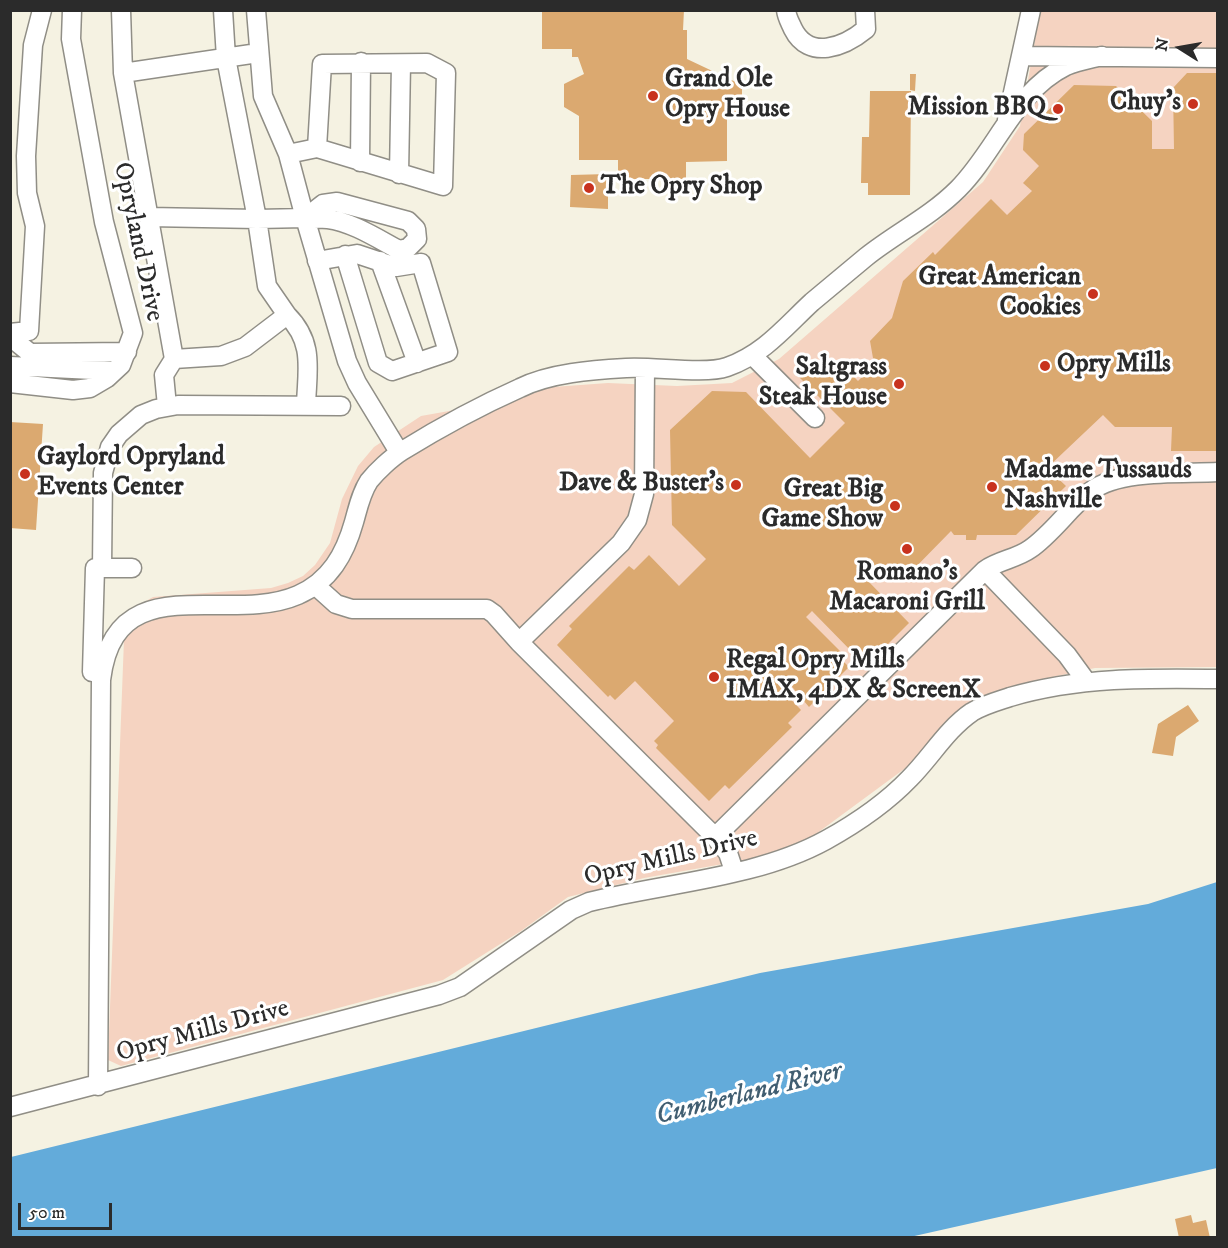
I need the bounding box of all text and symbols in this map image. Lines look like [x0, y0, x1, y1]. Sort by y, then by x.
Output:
north arrow [1150, 18, 1210, 78]
text: N [1151, 36, 1173, 53]
place label: Grand Ole Opry House [665, 65, 790, 126]
place label: Chuy's [1110, 88, 1181, 120]
marker: Grand Ole Opry House [646, 89, 660, 103]
place label: Mission BBQ [907, 93, 1046, 125]
marker: Chuy's [1186, 97, 1200, 111]
marker: Mission BBQ [1051, 102, 1065, 116]
street label: Opryland Drive [105, 160, 169, 324]
place label: The Opry Shop [601, 172, 762, 204]
marker: The Opry Shop [582, 181, 596, 195]
place label: Great American Cookies [918, 263, 1081, 324]
marker: Great American Cookies [1086, 287, 1100, 301]
place label: Opry Mills [1057, 350, 1171, 382]
place label: Saltgrass Steak House [759, 353, 887, 414]
marker: Opry Mills [1038, 359, 1052, 373]
marker: Saltgrass Steak House [892, 377, 906, 391]
place label: Gaylord Opryland Events Center [37, 443, 225, 504]
place label: Madame Tussauds Nashville [1004, 456, 1192, 518]
marker: Gaylord Opryland Events Center [18, 467, 32, 481]
place label: Dave & Buster's [559, 469, 724, 501]
place label: Great Big Game Show [762, 475, 883, 536]
marker: Dave & Buster's [729, 478, 743, 492]
marker: Madame Tussauds Nashville [985, 480, 999, 494]
marker: Great Big Game Show [888, 499, 902, 513]
marker: Romano's Macaroni Grill [900, 542, 914, 556]
place label: Romano's Macaroni Grill [829, 558, 985, 620]
place label: Regal Opry Mills IMAX, 4DX & ScreenX [726, 646, 981, 708]
marker: Regal Opry Mills IMAX, 4DX & ScreenX [707, 670, 721, 684]
street label: Opry Mills Drive [581, 824, 761, 894]
street label: Opry Mills Drive [113, 994, 293, 1070]
water label: Cumberland River [653, 1056, 845, 1134]
scale bar [21, 1191, 116, 1229]
text: 50 m [29, 1202, 65, 1224]

